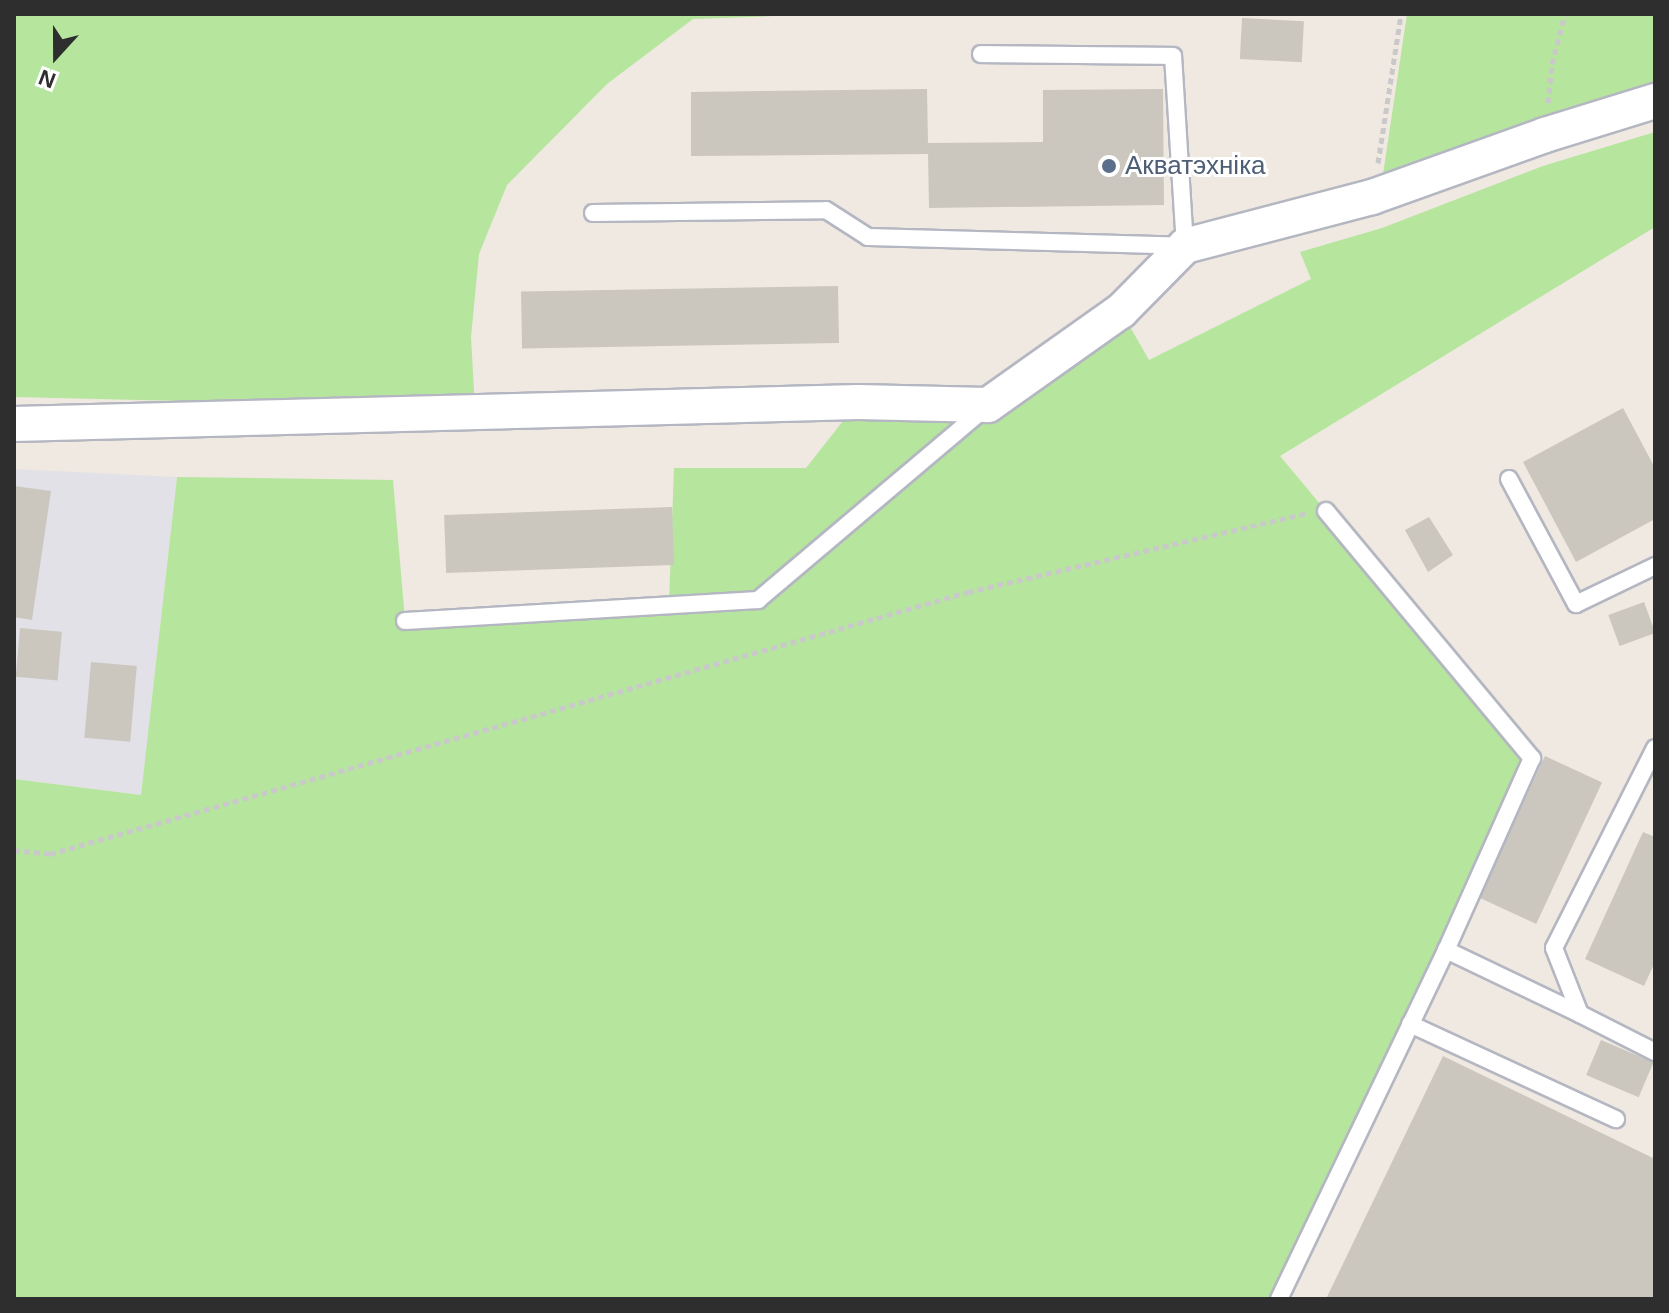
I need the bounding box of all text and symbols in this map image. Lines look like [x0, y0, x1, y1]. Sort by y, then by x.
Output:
north arrow [16, 16, 96, 96]
text: N [35, 64, 59, 93]
place label: Акватэхніка [1125, 150, 1266, 182]
marker: Акватэхніка [1100, 157, 1118, 175]

